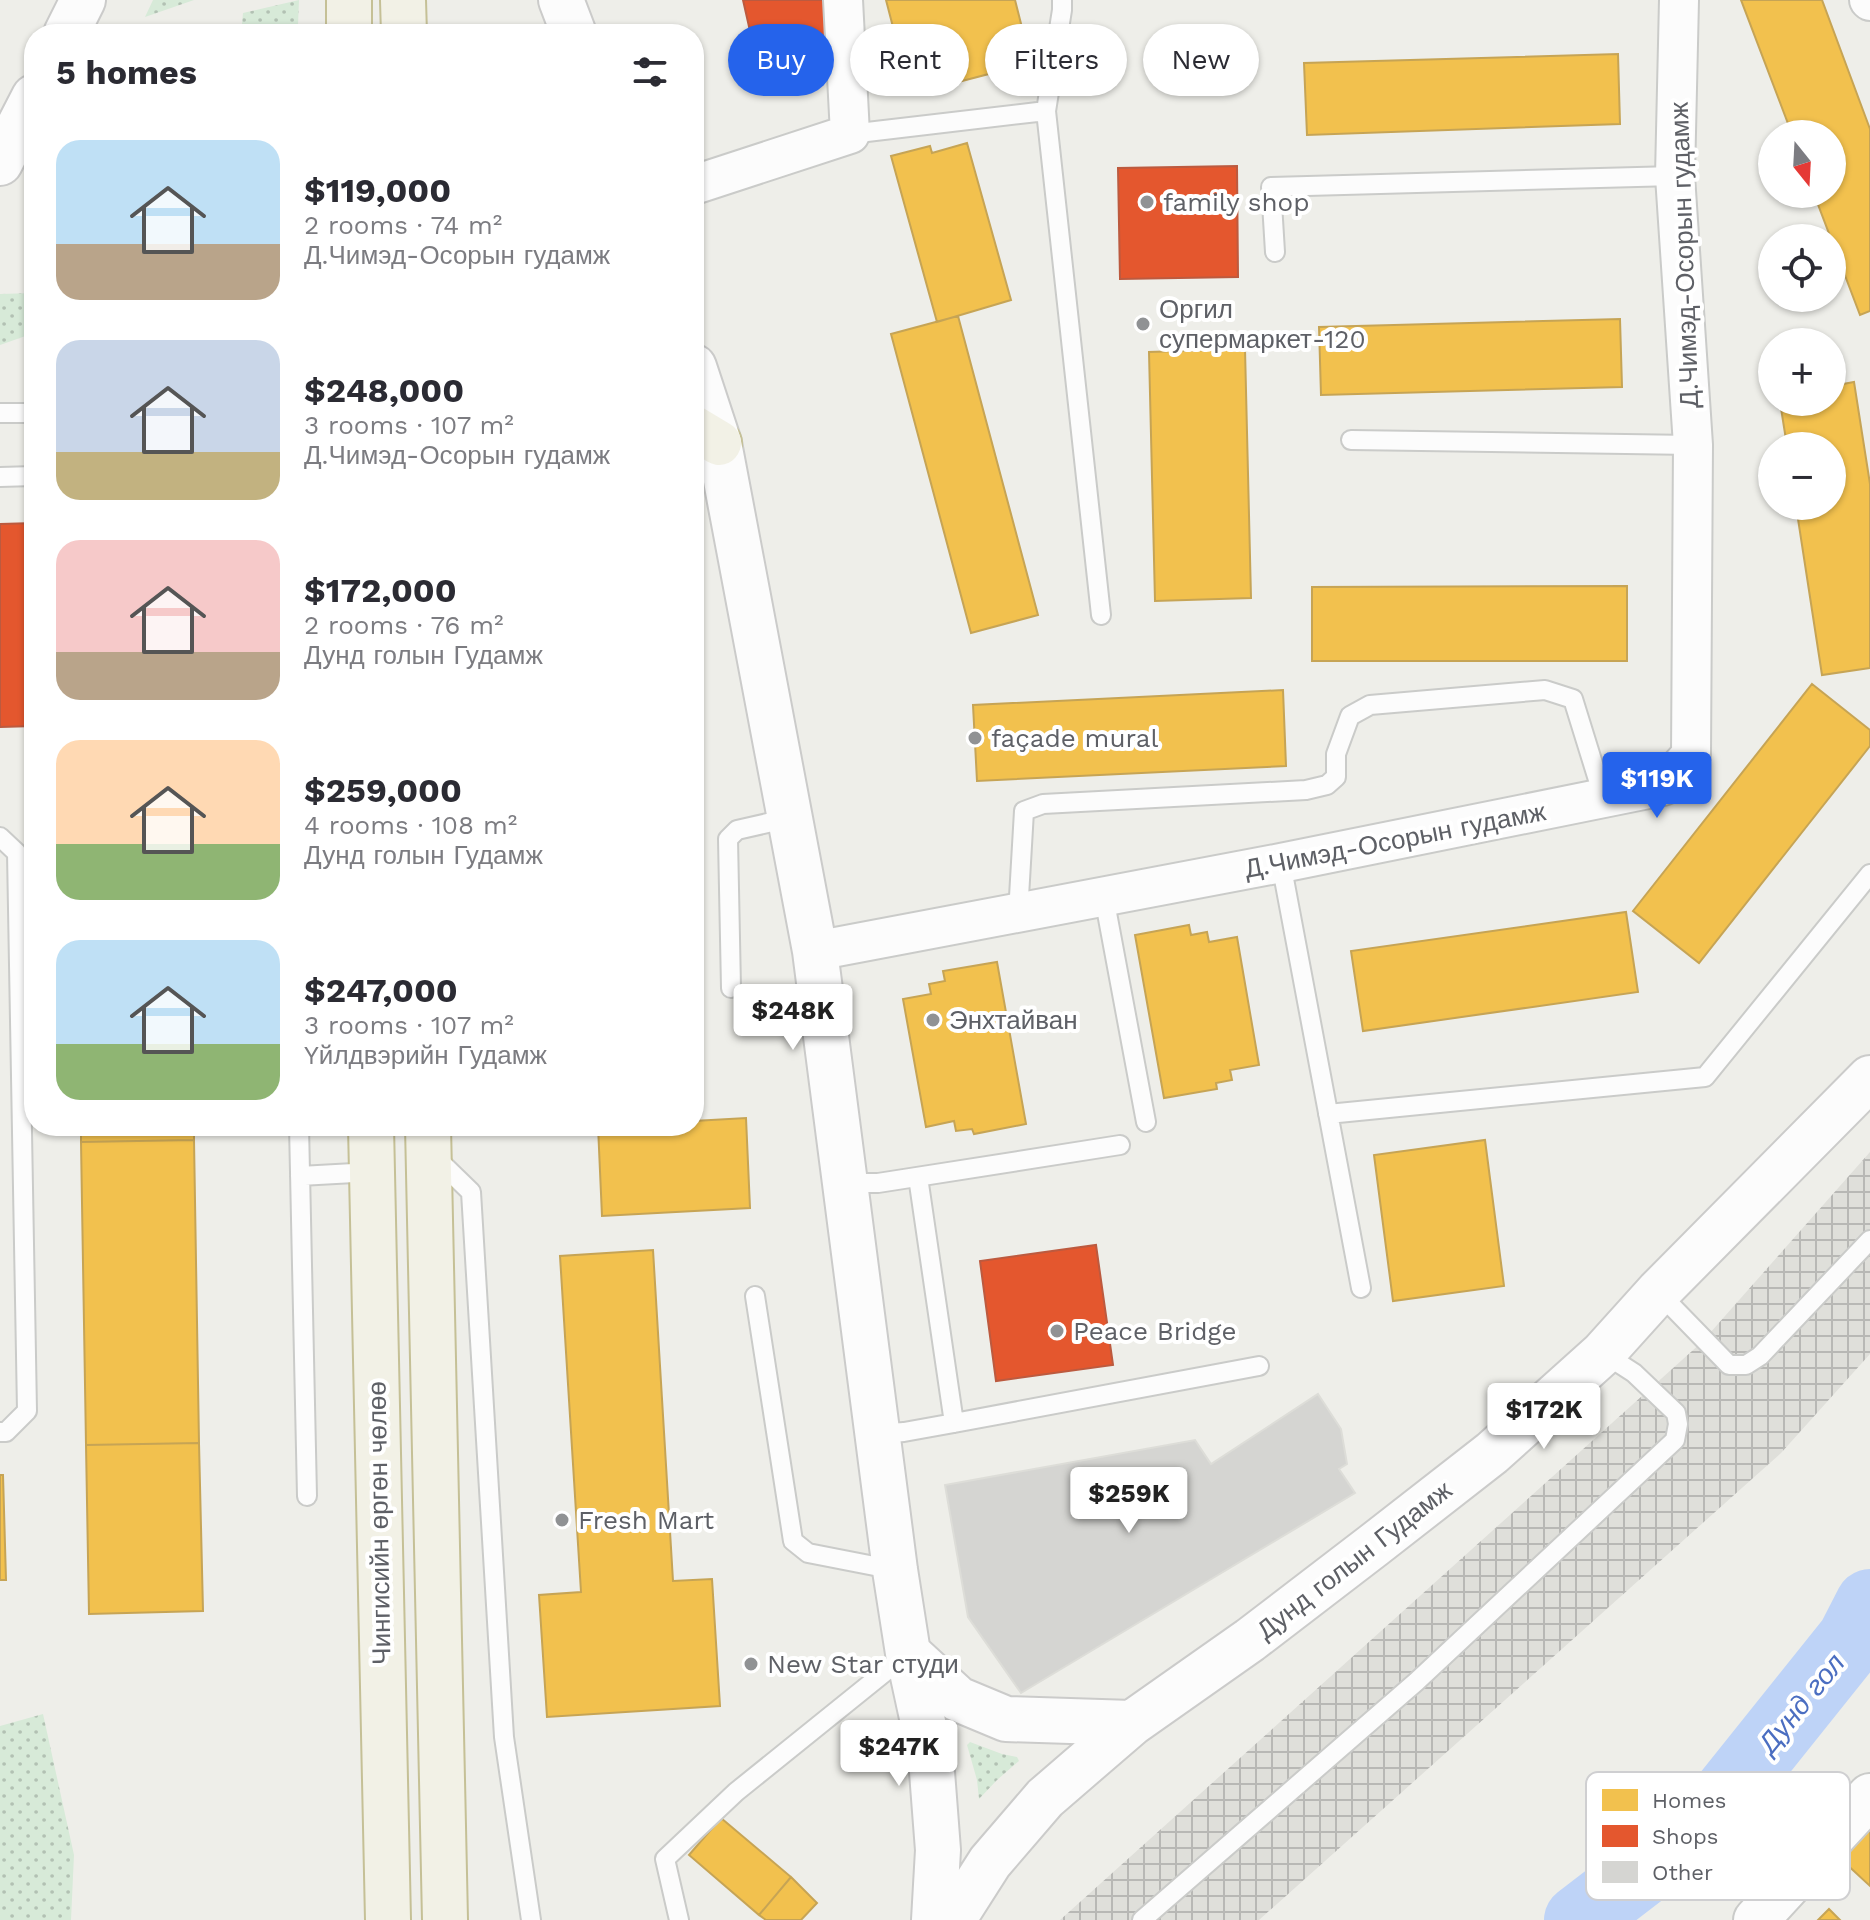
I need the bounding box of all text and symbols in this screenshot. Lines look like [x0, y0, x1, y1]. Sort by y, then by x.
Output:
chip: Buy [728, 24, 834, 96]
chip: Rent [850, 24, 969, 96]
chip: Filters [985, 24, 1127, 96]
chip: New [1143, 24, 1259, 96]
icon: filters [628, 50, 672, 94]
text: 5 homes [56, 52, 197, 92]
street label: Д.Чимэд-Осорын гудамж [1664, 101, 1704, 409]
north arrow [1758, 120, 1846, 208]
map controls [1758, 120, 1846, 520]
text: $119,000 [304, 170, 451, 210]
icon: home [120, 172, 216, 268]
place label: family shop [1163, 187, 1309, 217]
marker: family shop [1138, 193, 1156, 211]
text: 2 rooms · 74 m² [304, 210, 502, 240]
button: locate [1758, 224, 1846, 312]
text: Д.Чимэд-Осорын гудамж [304, 240, 610, 270]
place label: Оргил супермаркет-120 [1159, 294, 1366, 354]
marker: Оргил супермаркет-120 [1134, 315, 1152, 333]
button: + [1758, 328, 1846, 416]
text: $248,000 [304, 370, 464, 410]
icon: home [120, 372, 216, 468]
text: 3 rooms · 107 m² [304, 410, 514, 440]
button: − [1758, 432, 1846, 520]
text: Д.Чимэд-Осорын гудамж [304, 440, 610, 470]
text: $172,000 [304, 570, 457, 610]
icon: home [120, 572, 216, 668]
text: 2 rooms · 76 m² [304, 610, 503, 640]
text: Дунд голын Гудамж [304, 640, 543, 670]
place label: façade mural [991, 723, 1158, 753]
marker: façade mural [966, 729, 984, 747]
pin: $119K [1601, 752, 1713, 820]
text: $119K [1620, 763, 1694, 793]
text: $259,000 [304, 770, 462, 810]
icon: home [120, 772, 216, 868]
street label: Д.Чимэд-Осорын гудамж [1242, 796, 1549, 884]
text: 4 rooms · 108 m² [304, 810, 517, 840]
text: Дунд голын Гудамж [304, 840, 543, 870]
text: $247,000 [304, 970, 458, 1010]
icon: home [120, 972, 216, 1068]
pin: $248K [737, 984, 849, 1052]
text: $248K [752, 995, 834, 1025]
place label: Энхтайван [949, 1005, 1078, 1035]
text: 3 rooms · 107 m² [304, 1010, 514, 1040]
marker: Энхтайван [924, 1011, 942, 1029]
text: Yйлдвэрийн Гудамж [304, 1040, 547, 1070]
place label: Peace Bridge [1073, 1316, 1236, 1346]
marker: Peace Bridge [1048, 1322, 1066, 1340]
street label: Чингисийн өргөн чөлөө [362, 1381, 396, 1665]
pin: $172K [1488, 1383, 1600, 1451]
text: $172K [1505, 1394, 1583, 1424]
pin: $259K [1073, 1467, 1185, 1535]
street label: Дунд голын Гудамж [1251, 1474, 1458, 1645]
text: $259K [1088, 1478, 1170, 1508]
place label: Fresh Mart [578, 1505, 714, 1535]
marker: Fresh Mart [553, 1511, 571, 1529]
water label: Дунд гол [1749, 1647, 1852, 1762]
place label: New Star студи [767, 1649, 959, 1679]
marker: New Star студи [742, 1655, 760, 1673]
pin: $247K [843, 1720, 955, 1788]
text: $247K [858, 1731, 940, 1761]
legend [1586, 1772, 1850, 1900]
text: Homes [1652, 1788, 1726, 1813]
text: Shops [1652, 1824, 1718, 1849]
text: Other [1652, 1860, 1713, 1885]

